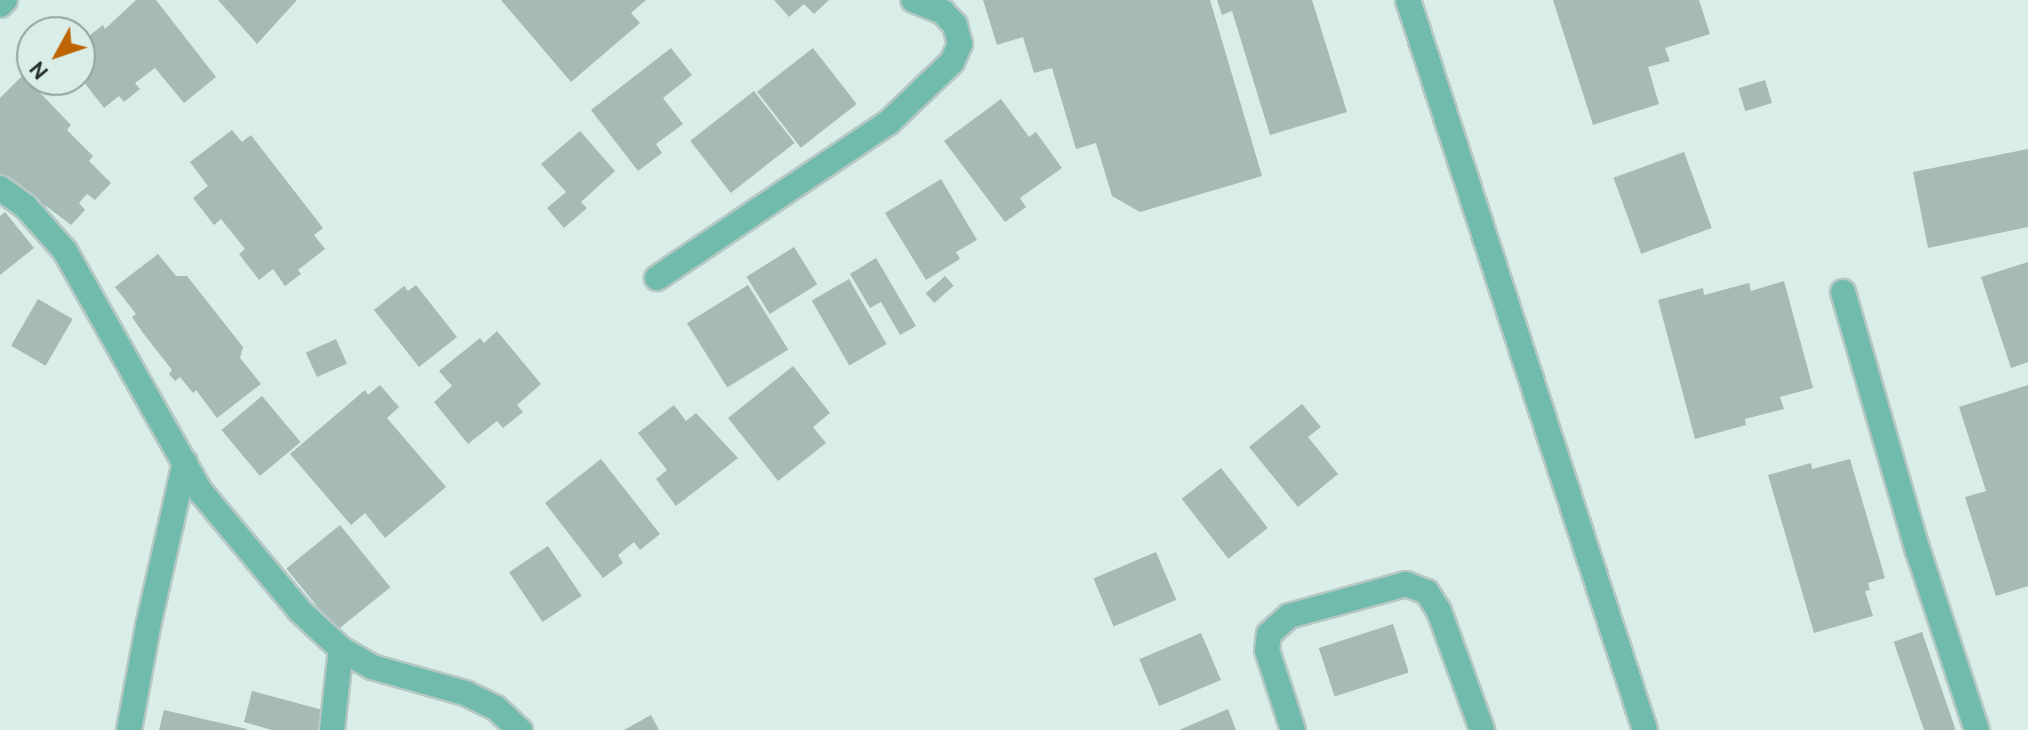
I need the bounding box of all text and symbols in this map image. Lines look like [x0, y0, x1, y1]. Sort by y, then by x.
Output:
north arrow [16, 16, 96, 96]
text: N [23, 56, 54, 85]

